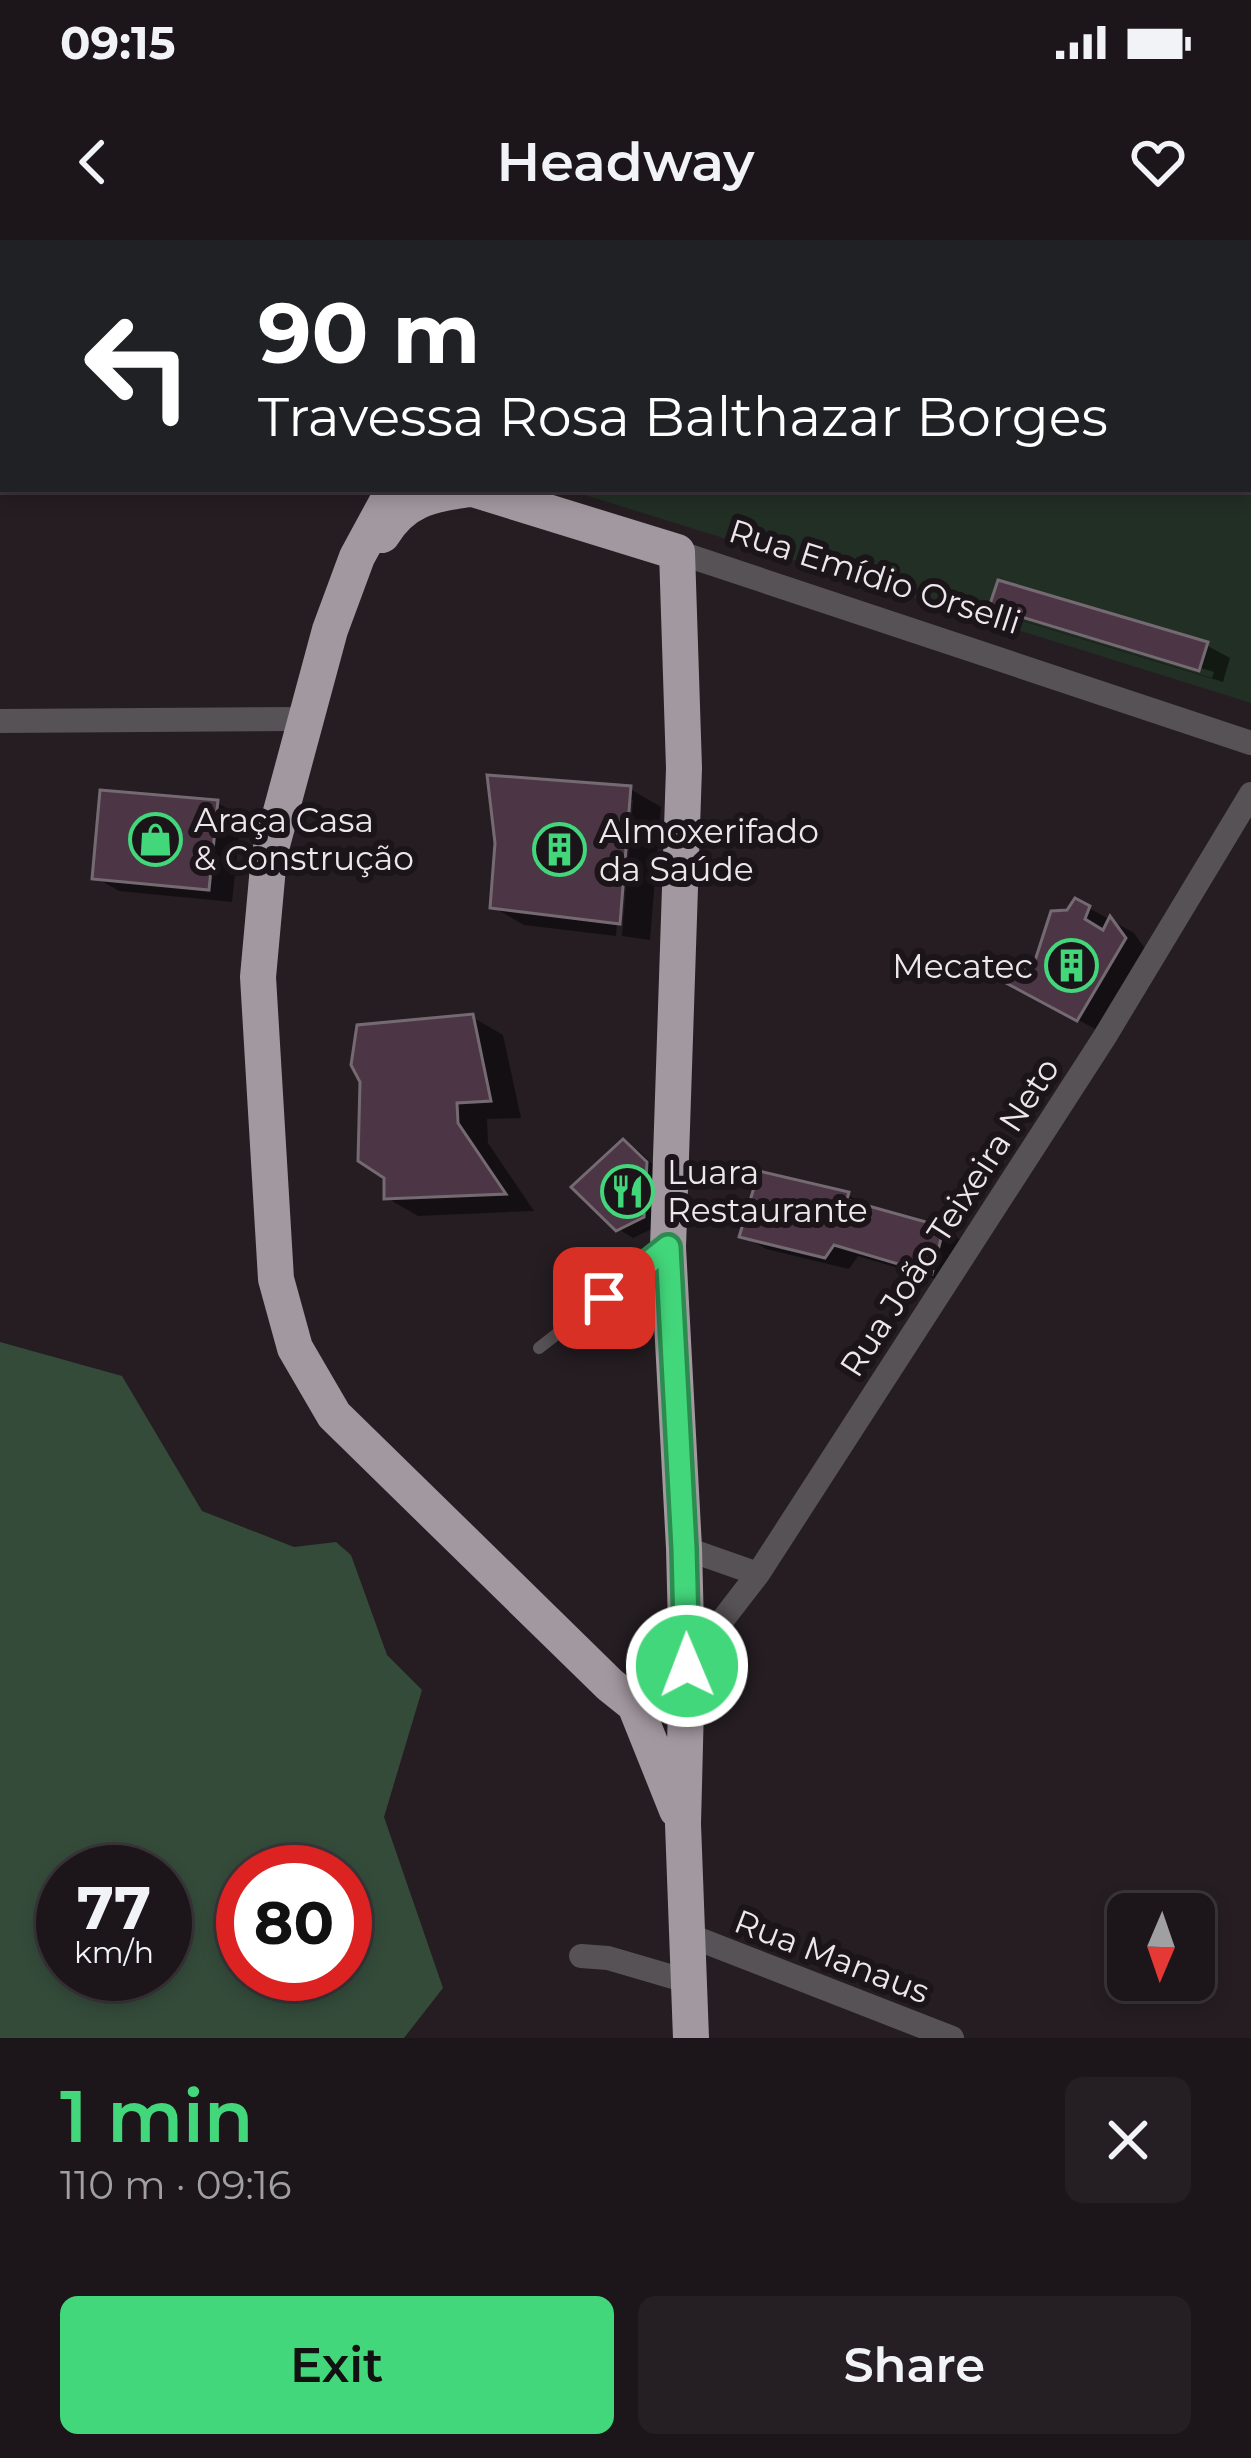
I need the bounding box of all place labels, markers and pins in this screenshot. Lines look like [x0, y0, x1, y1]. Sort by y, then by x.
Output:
place label: Araça Casa & Construção [194, 800, 414, 878]
shop icon: Araça Casa & Construção [127, 811, 183, 867]
place label: Almoxerifado da Saúde [599, 811, 819, 889]
building icon: Almoxerifado da Saúde [532, 822, 588, 878]
building icon: Mecatec [1044, 938, 1100, 994]
place label: Mecatec [892, 946, 1033, 986]
place label: Luara Restaurante [667, 1152, 868, 1230]
restaurant icon: Luara Restaurante [600, 1163, 656, 1219]
pin [553, 1247, 655, 1349]

